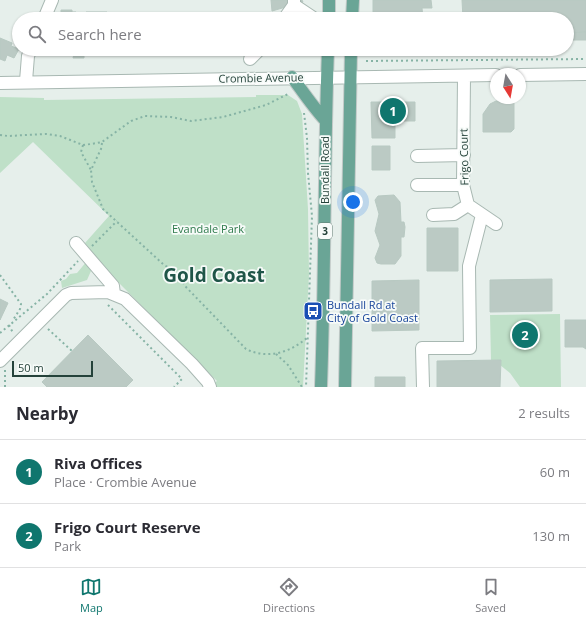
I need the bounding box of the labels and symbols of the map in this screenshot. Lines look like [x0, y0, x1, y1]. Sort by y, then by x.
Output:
north arrow [490, 68, 526, 104]
street label: Crombie Avenue [218, 69, 304, 86]
pin: 1 [380, 96, 406, 126]
street label: Frigo Court [456, 128, 471, 186]
street label: Bundall Road [317, 136, 332, 204]
your location [343, 192, 363, 212]
park label: Evandale Park [172, 221, 244, 236]
road number: 3 [318, 223, 332, 239]
district label: Gold Coast [163, 262, 265, 288]
place label: Bundall Rd at City of Gold Coast [327, 297, 418, 325]
bus stop icon: Bundall Rd at City of Gold Coast [302, 300, 324, 322]
pin: 2 [512, 320, 538, 350]
scale bar [12, 359, 93, 378]

